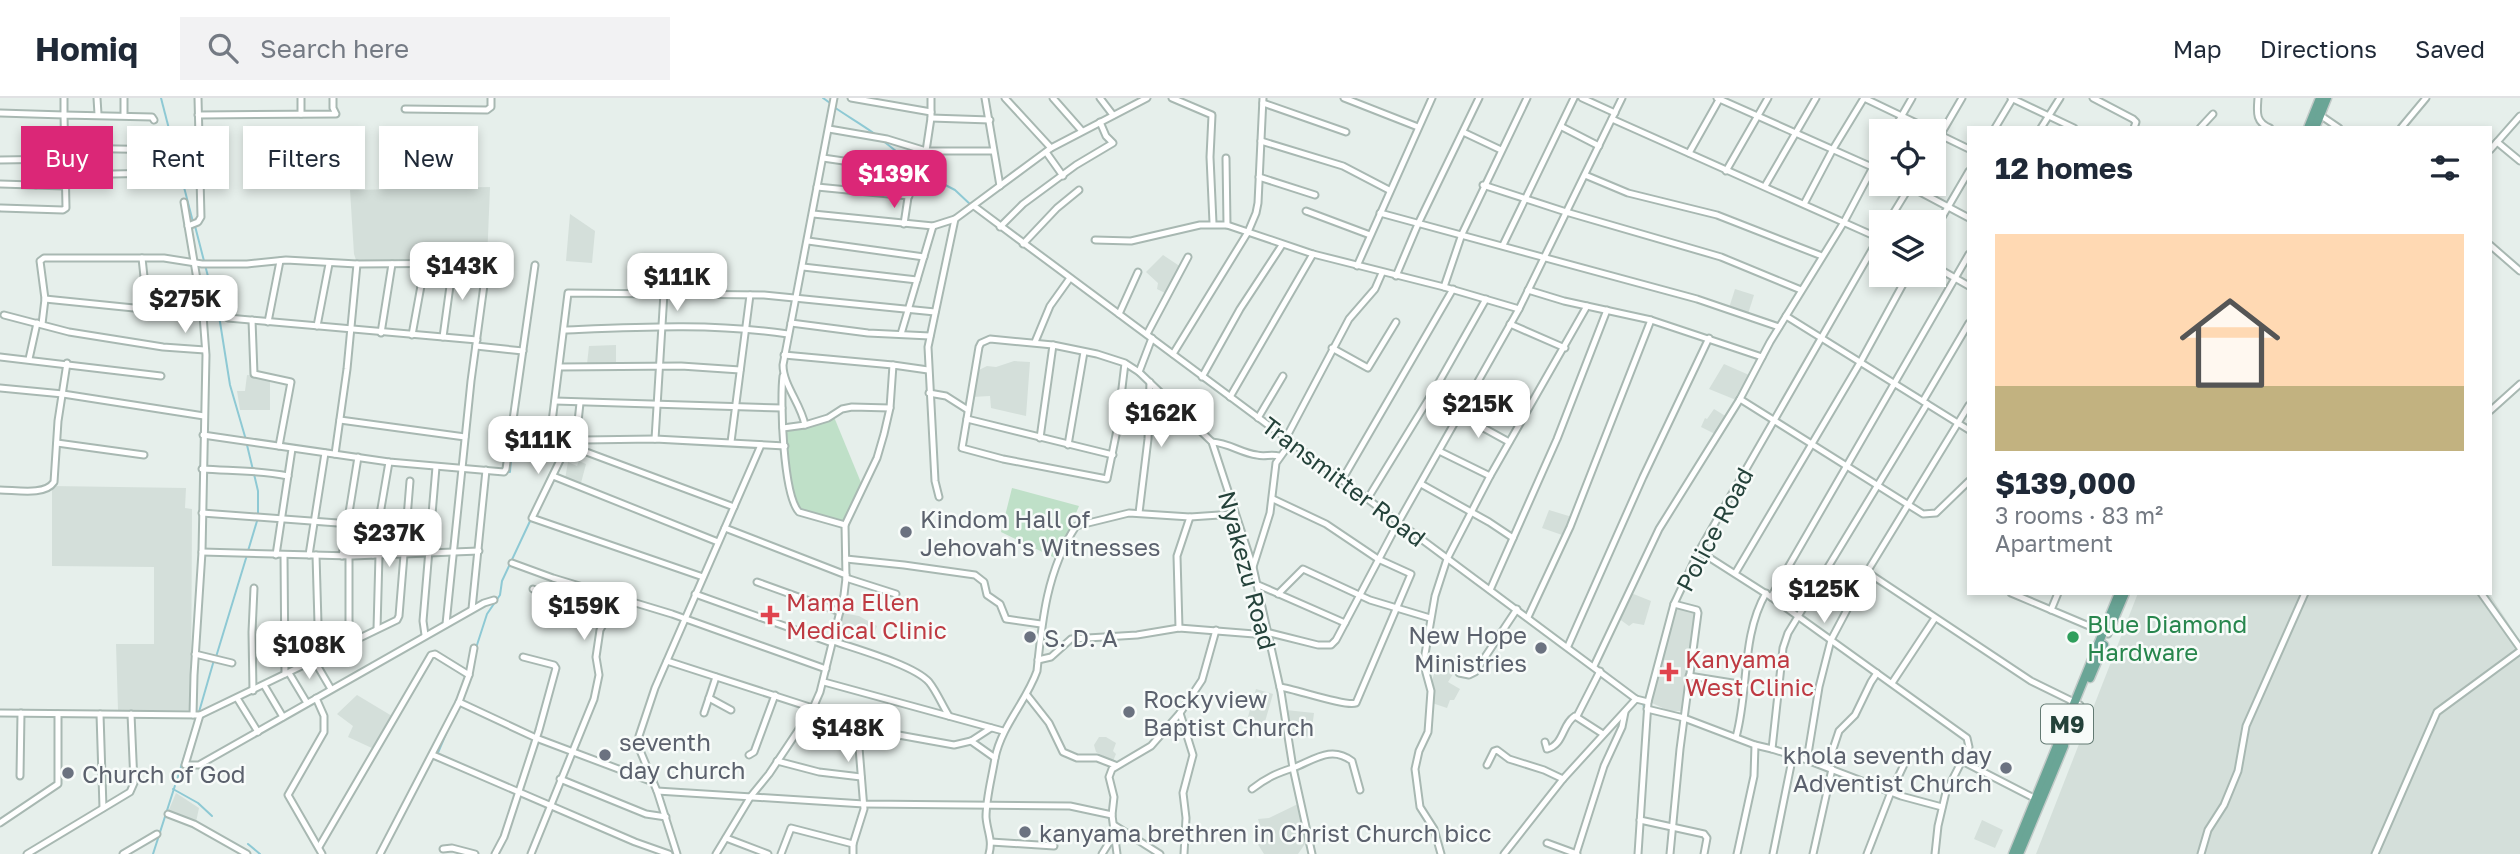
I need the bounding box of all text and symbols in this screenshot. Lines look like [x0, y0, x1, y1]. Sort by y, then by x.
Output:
search box [180, 17, 670, 80]
text: Homiq [35, 29, 138, 68]
icon: search [204, 29, 242, 67]
text: Search here [260, 33, 409, 64]
text: Map [2173, 34, 2222, 63]
text: Directions [2260, 34, 2377, 63]
text: Saved [2415, 34, 2485, 63]
map controls [1869, 119, 1946, 287]
button: locate [1869, 119, 1946, 196]
chip: Buy [21, 126, 113, 189]
chip: Rent [127, 126, 229, 189]
chip: Filters [243, 126, 365, 189]
chip: New [379, 126, 478, 189]
icon: filters [2426, 149, 2464, 187]
pin: $139K [845, 150, 943, 210]
text: 12 homes [1995, 150, 2133, 186]
text: $139K [858, 159, 930, 187]
button: layers [1869, 210, 1946, 287]
pin: $143K [413, 242, 511, 302]
text: $143K [426, 251, 498, 279]
pin: $111K [628, 254, 726, 313]
text: $111K [643, 262, 711, 290]
pin: $275K [136, 275, 234, 335]
icon: home [2167, 280, 2293, 406]
text: $275K [149, 284, 221, 312]
pin: $215K [1429, 380, 1527, 440]
text: $215K [1442, 389, 1514, 417]
pin: $162K [1112, 390, 1210, 449]
text: $162K [1125, 398, 1197, 426]
street label: Transmitter Road [1256, 410, 1432, 552]
pin: $111K [489, 416, 587, 476]
text: $111K [504, 425, 572, 453]
street label: Police Road [1669, 462, 1759, 596]
text: $139,000 [1995, 465, 2136, 501]
street label: Nyakezu Road [1213, 487, 1283, 653]
text: 3 rooms · 83 m² [1995, 501, 2163, 529]
place label: Kindom Hall of Jehovah's Witnesses [920, 504, 1161, 561]
pin: $237K [340, 510, 438, 569]
text: $237K [353, 518, 425, 546]
marker: Kindom Hall of Jehovah's Witnesses [898, 524, 914, 540]
text: Apartment [1995, 529, 2113, 557]
pin: $125K [1775, 566, 1873, 625]
text: $125K [1788, 574, 1860, 602]
pin: $159K [535, 582, 633, 642]
place label: Mama Ellen Medical Clinic [786, 587, 947, 644]
text: $159K [548, 591, 620, 619]
marker: Mama Ellen Medical Clinic [760, 605, 780, 625]
place label: Blue Diamond Hardware [2087, 609, 2247, 666]
place label: New Hope Ministries [1408, 620, 1527, 677]
pin: $108K [260, 622, 358, 681]
place label: S. D. A [1044, 623, 1118, 652]
marker: S. D. A [1022, 629, 1038, 645]
marker: Blue Diamond Hardware [2065, 629, 2081, 645]
text: $108K [272, 630, 346, 658]
marker: New Hope Ministries [1533, 640, 1549, 656]
place label: Kanyama West Clinic [1685, 644, 1814, 701]
marker: Kanyama West Clinic [1659, 662, 1679, 682]
place label: Rockyview Baptist Church [1143, 684, 1314, 741]
pin: $148K [799, 704, 897, 764]
marker: Rockyview Baptist Church [1121, 704, 1137, 720]
road number: M9 [2041, 704, 2093, 744]
text: $148K [811, 713, 885, 741]
place label: seventh day church [619, 727, 746, 784]
place label: khola seventh day Adventist Church [1783, 740, 1992, 797]
marker: seventh day church [597, 747, 613, 763]
place label: Church of God [82, 759, 246, 788]
marker: khola seventh day Adventist Church [1998, 760, 2014, 776]
marker: Church of God [60, 765, 76, 781]
place label: kanyama brethren in Christ Church bicc [1039, 818, 1492, 847]
marker: kanyama brethren in Christ Church bicc [1017, 824, 1033, 840]

